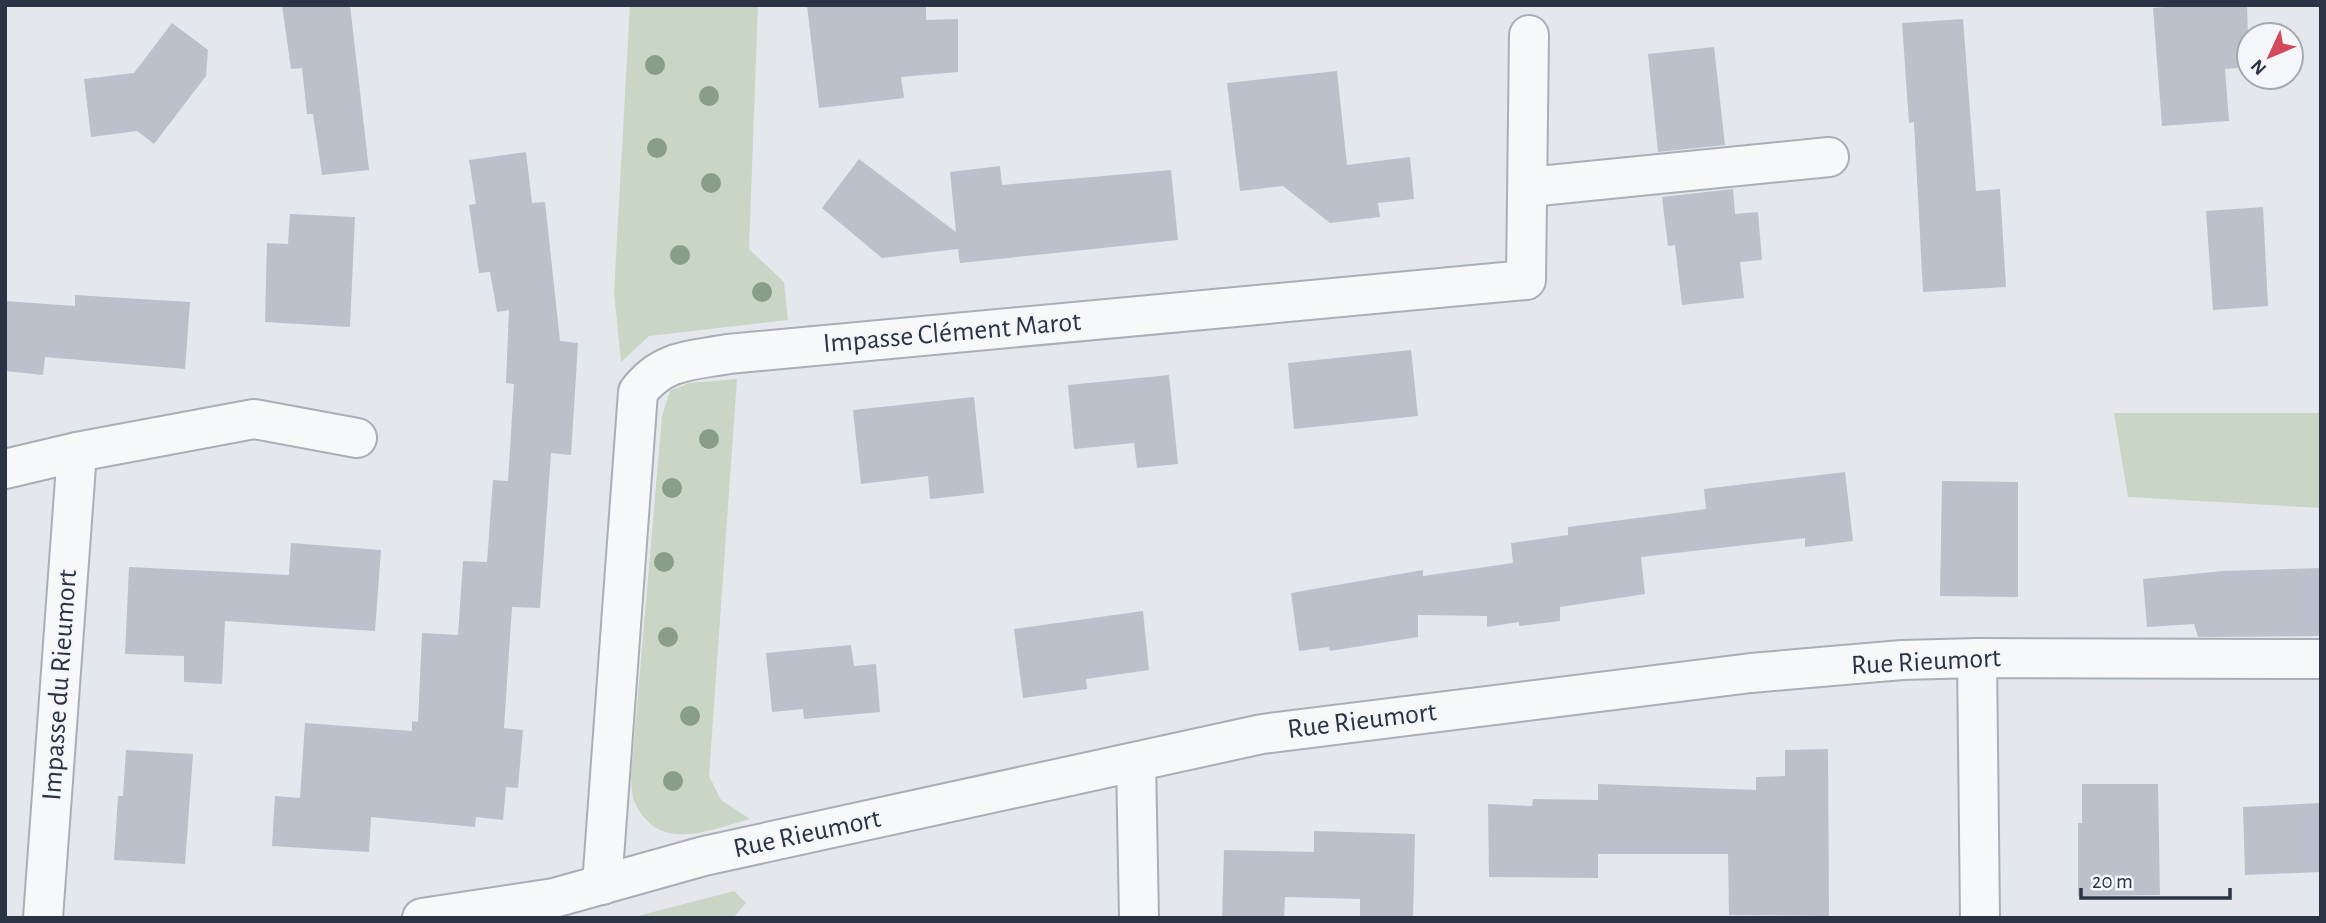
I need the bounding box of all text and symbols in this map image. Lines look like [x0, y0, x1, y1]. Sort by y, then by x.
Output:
north arrow [2235, 21, 2305, 91]
text: N [2247, 55, 2270, 78]
street label: Impasse Clément Marot [822, 308, 1082, 358]
street label: Impasse du Rieumort [38, 568, 82, 801]
street label: Rue Rieumort [1850, 644, 2002, 680]
street label: Rue Rieumort [1286, 698, 1438, 744]
street label: Rue Rieumort [731, 805, 883, 863]
scale bar [2081, 856, 2230, 900]
text: 20 m [2092, 871, 2133, 892]

